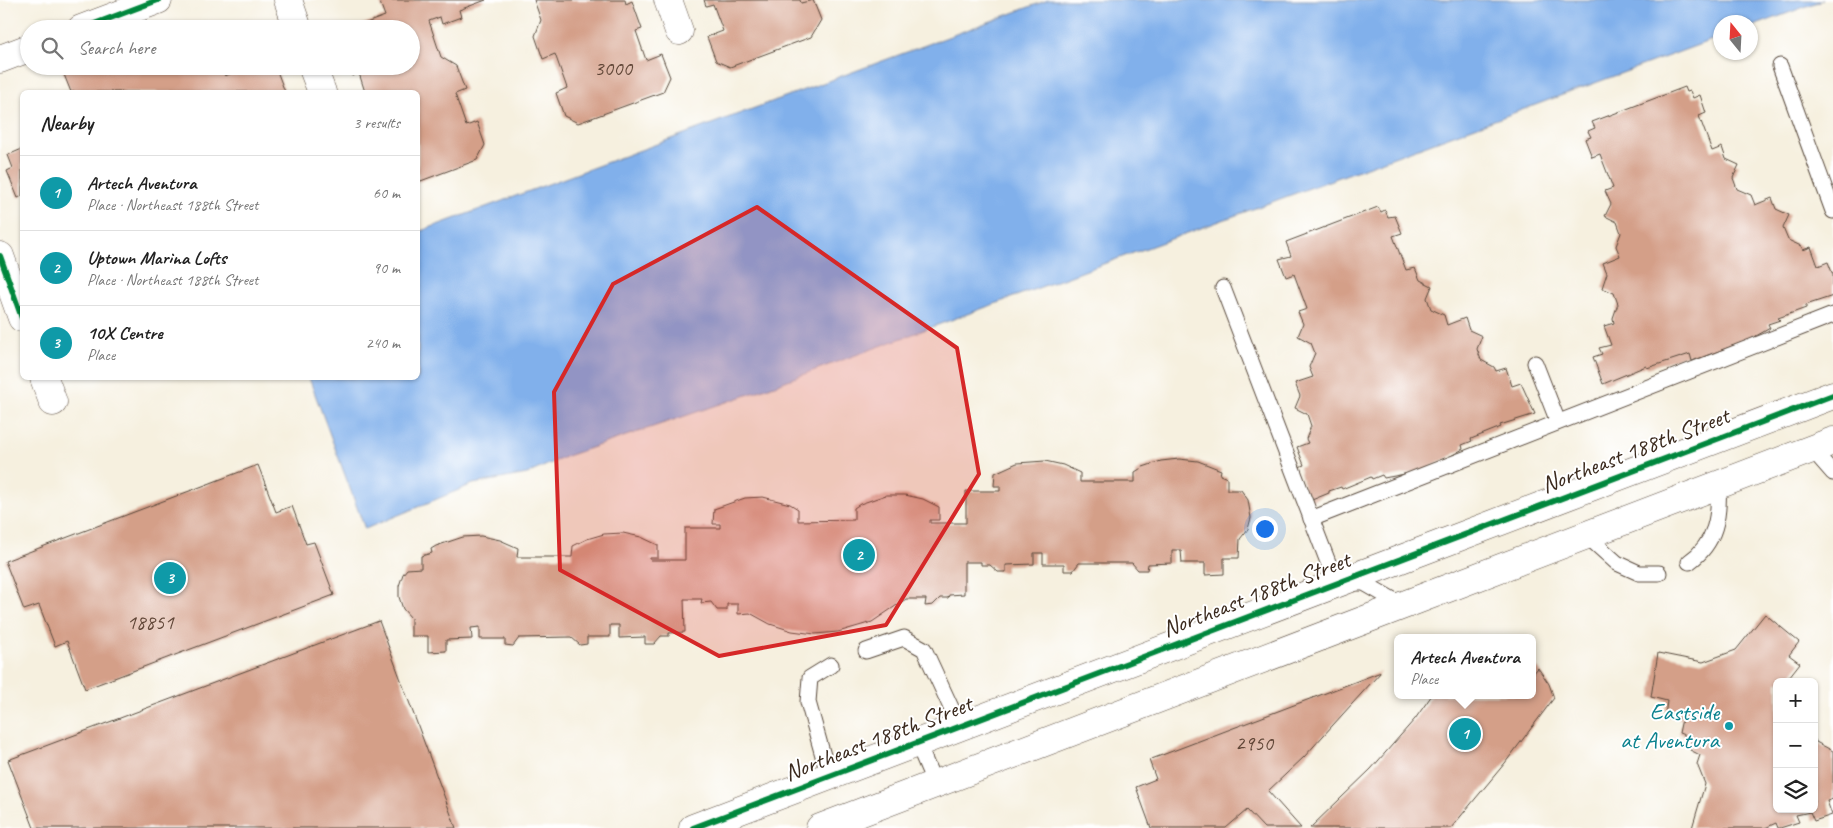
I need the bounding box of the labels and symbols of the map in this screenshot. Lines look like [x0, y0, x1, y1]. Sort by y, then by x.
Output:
north arrow [1713, 15, 1758, 60]
house number: 3000 [594, 55, 633, 81]
street label: Northeast 188th Street [1537, 400, 1735, 500]
your location [1252, 516, 1278, 542]
pin: 2 [843, 536, 875, 574]
street label: Northeast 188th Street [1158, 544, 1356, 644]
pin: 3 [154, 559, 186, 597]
house number: 18851 [126, 609, 175, 635]
street label: Northeast 188th Street [780, 688, 978, 788]
place label: Eastside at Aventura [1620, 697, 1721, 755]
pin: 1 [1449, 715, 1481, 753]
marker: Eastside at Aventura [1723, 720, 1735, 732]
house number: 2950 [1235, 730, 1274, 756]

